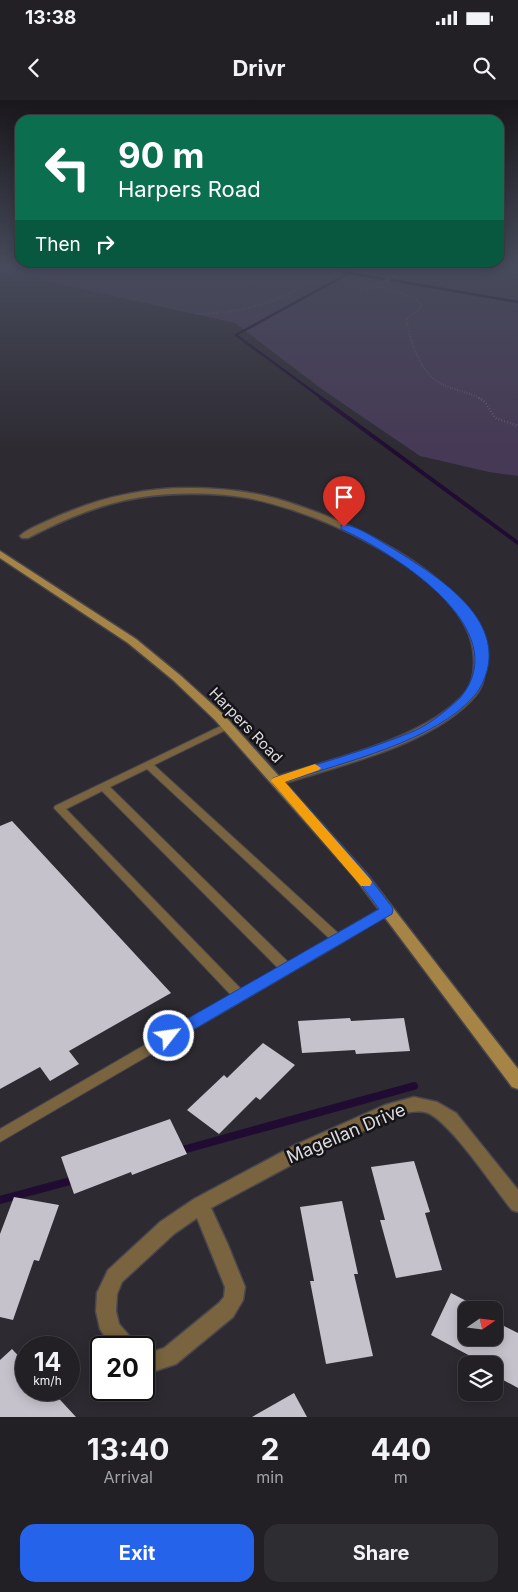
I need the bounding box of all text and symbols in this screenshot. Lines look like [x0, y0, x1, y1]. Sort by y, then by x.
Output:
text: 13:38 [25, 6, 76, 29]
icon: back [20, 54, 48, 82]
icon: search [470, 54, 498, 82]
text: Drivr [232, 55, 286, 81]
text: 90 m [118, 134, 205, 176]
icon: left [35, 135, 100, 200]
text: Harpers Road [118, 176, 261, 202]
icon: right [91, 230, 119, 258]
text: Then [35, 233, 81, 256]
pin [323, 476, 365, 527]
icon: arrive [330, 483, 358, 511]
street label: Harpers Road [205, 683, 287, 767]
position arrow [142, 1009, 194, 1061]
street label: Magellan Drive [283, 1099, 409, 1167]
north arrow [458, 1301, 502, 1346]
map controls [458, 1301, 503, 1401]
speed limit sign: 20 [90, 1336, 155, 1401]
text: 14 [34, 1347, 61, 1377]
button: layers [458, 1356, 503, 1401]
text: km/h [33, 1373, 62, 1388]
text: 13:40 [87, 1431, 170, 1467]
text: 2 [261, 1431, 279, 1467]
text: 440 [370, 1431, 431, 1467]
text: Arrival [104, 1467, 153, 1487]
text: min [256, 1467, 284, 1487]
text: m [394, 1467, 408, 1487]
button: Exit [20, 1524, 254, 1582]
button: Share [264, 1524, 498, 1582]

